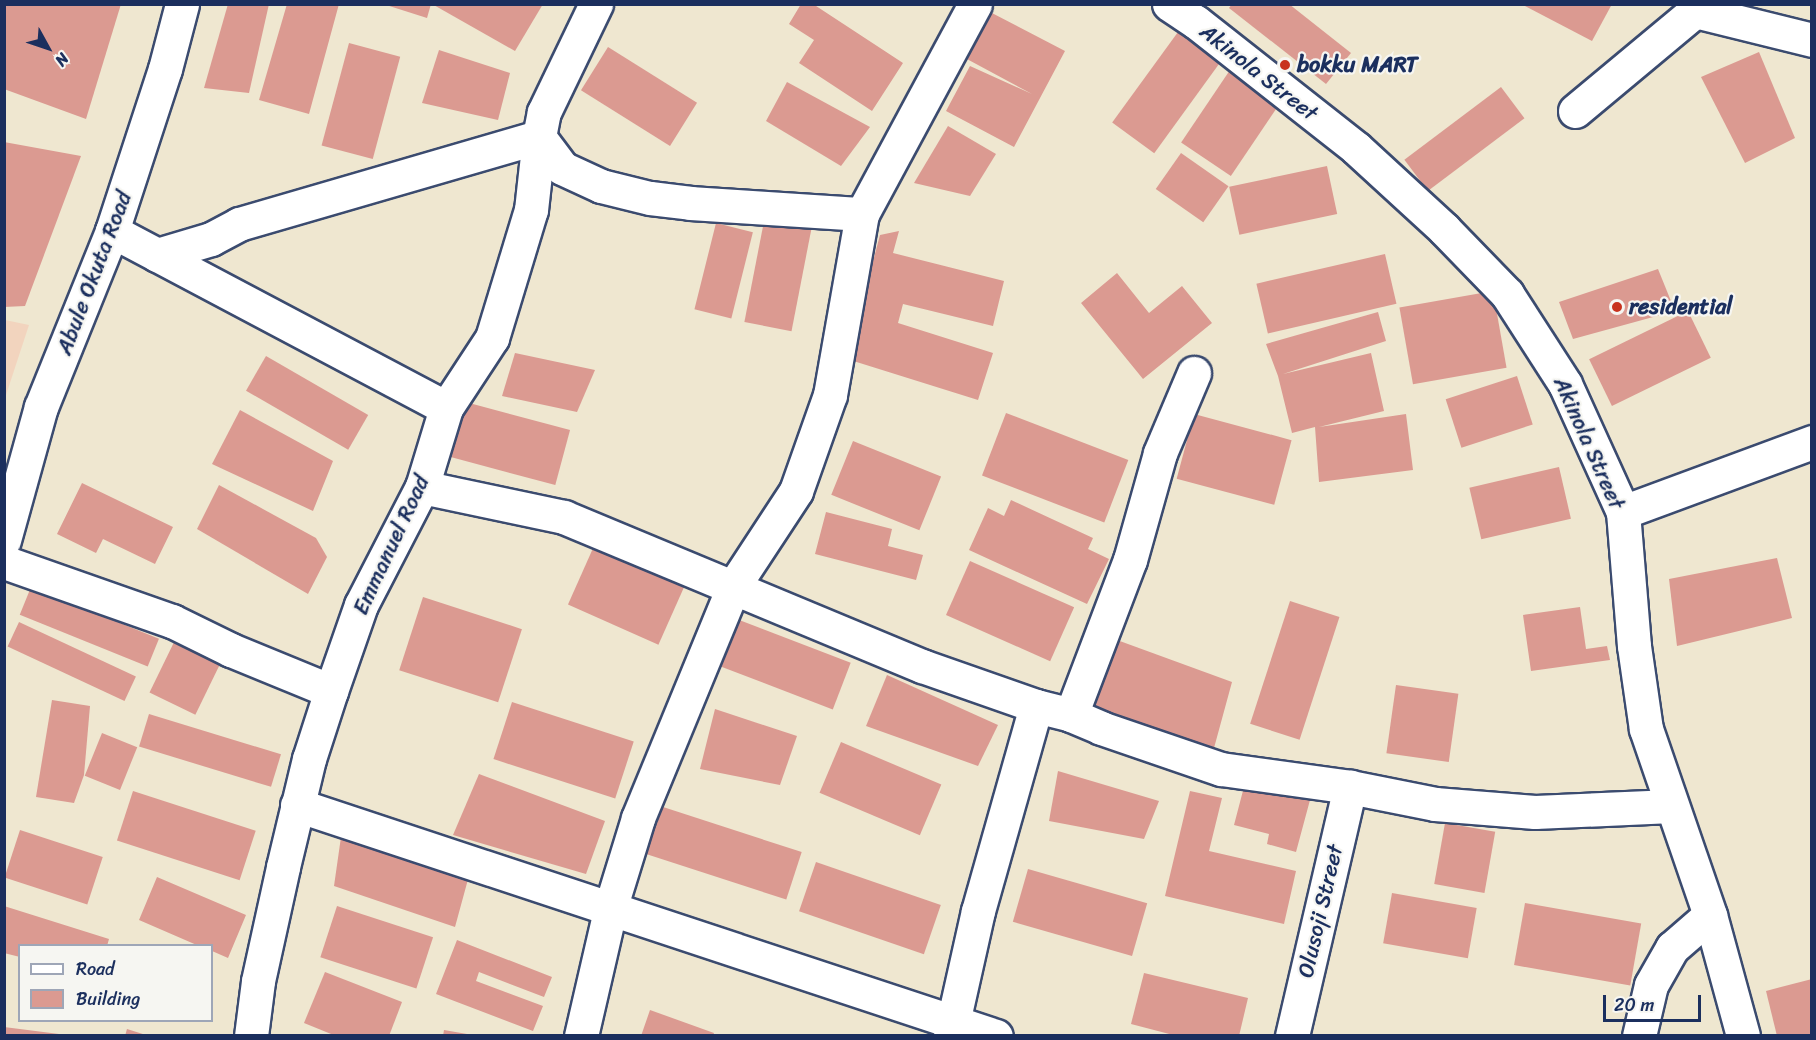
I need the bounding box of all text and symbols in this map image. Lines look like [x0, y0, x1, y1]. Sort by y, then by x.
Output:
north arrow [18, 18, 78, 78]
street label: Akinola Street [1195, 18, 1323, 126]
text: N [47, 46, 77, 73]
place label: bokku MART [1297, 52, 1418, 78]
marker: bokku MART [1278, 58, 1292, 72]
street label: Abule Okuta Road [51, 188, 137, 358]
place label: residential [1629, 294, 1733, 320]
marker: residential [1610, 300, 1624, 314]
street label: Akinola Street [1548, 373, 1630, 513]
street label: Emmanuel Road [347, 471, 435, 619]
street label: Olusoji Street [1292, 842, 1348, 980]
legend [18, 944, 213, 1022]
text: Road [76, 953, 115, 985]
text: Building [76, 983, 140, 1015]
scale bar [1606, 983, 1704, 1021]
text: 20 m [1614, 989, 1654, 1021]

